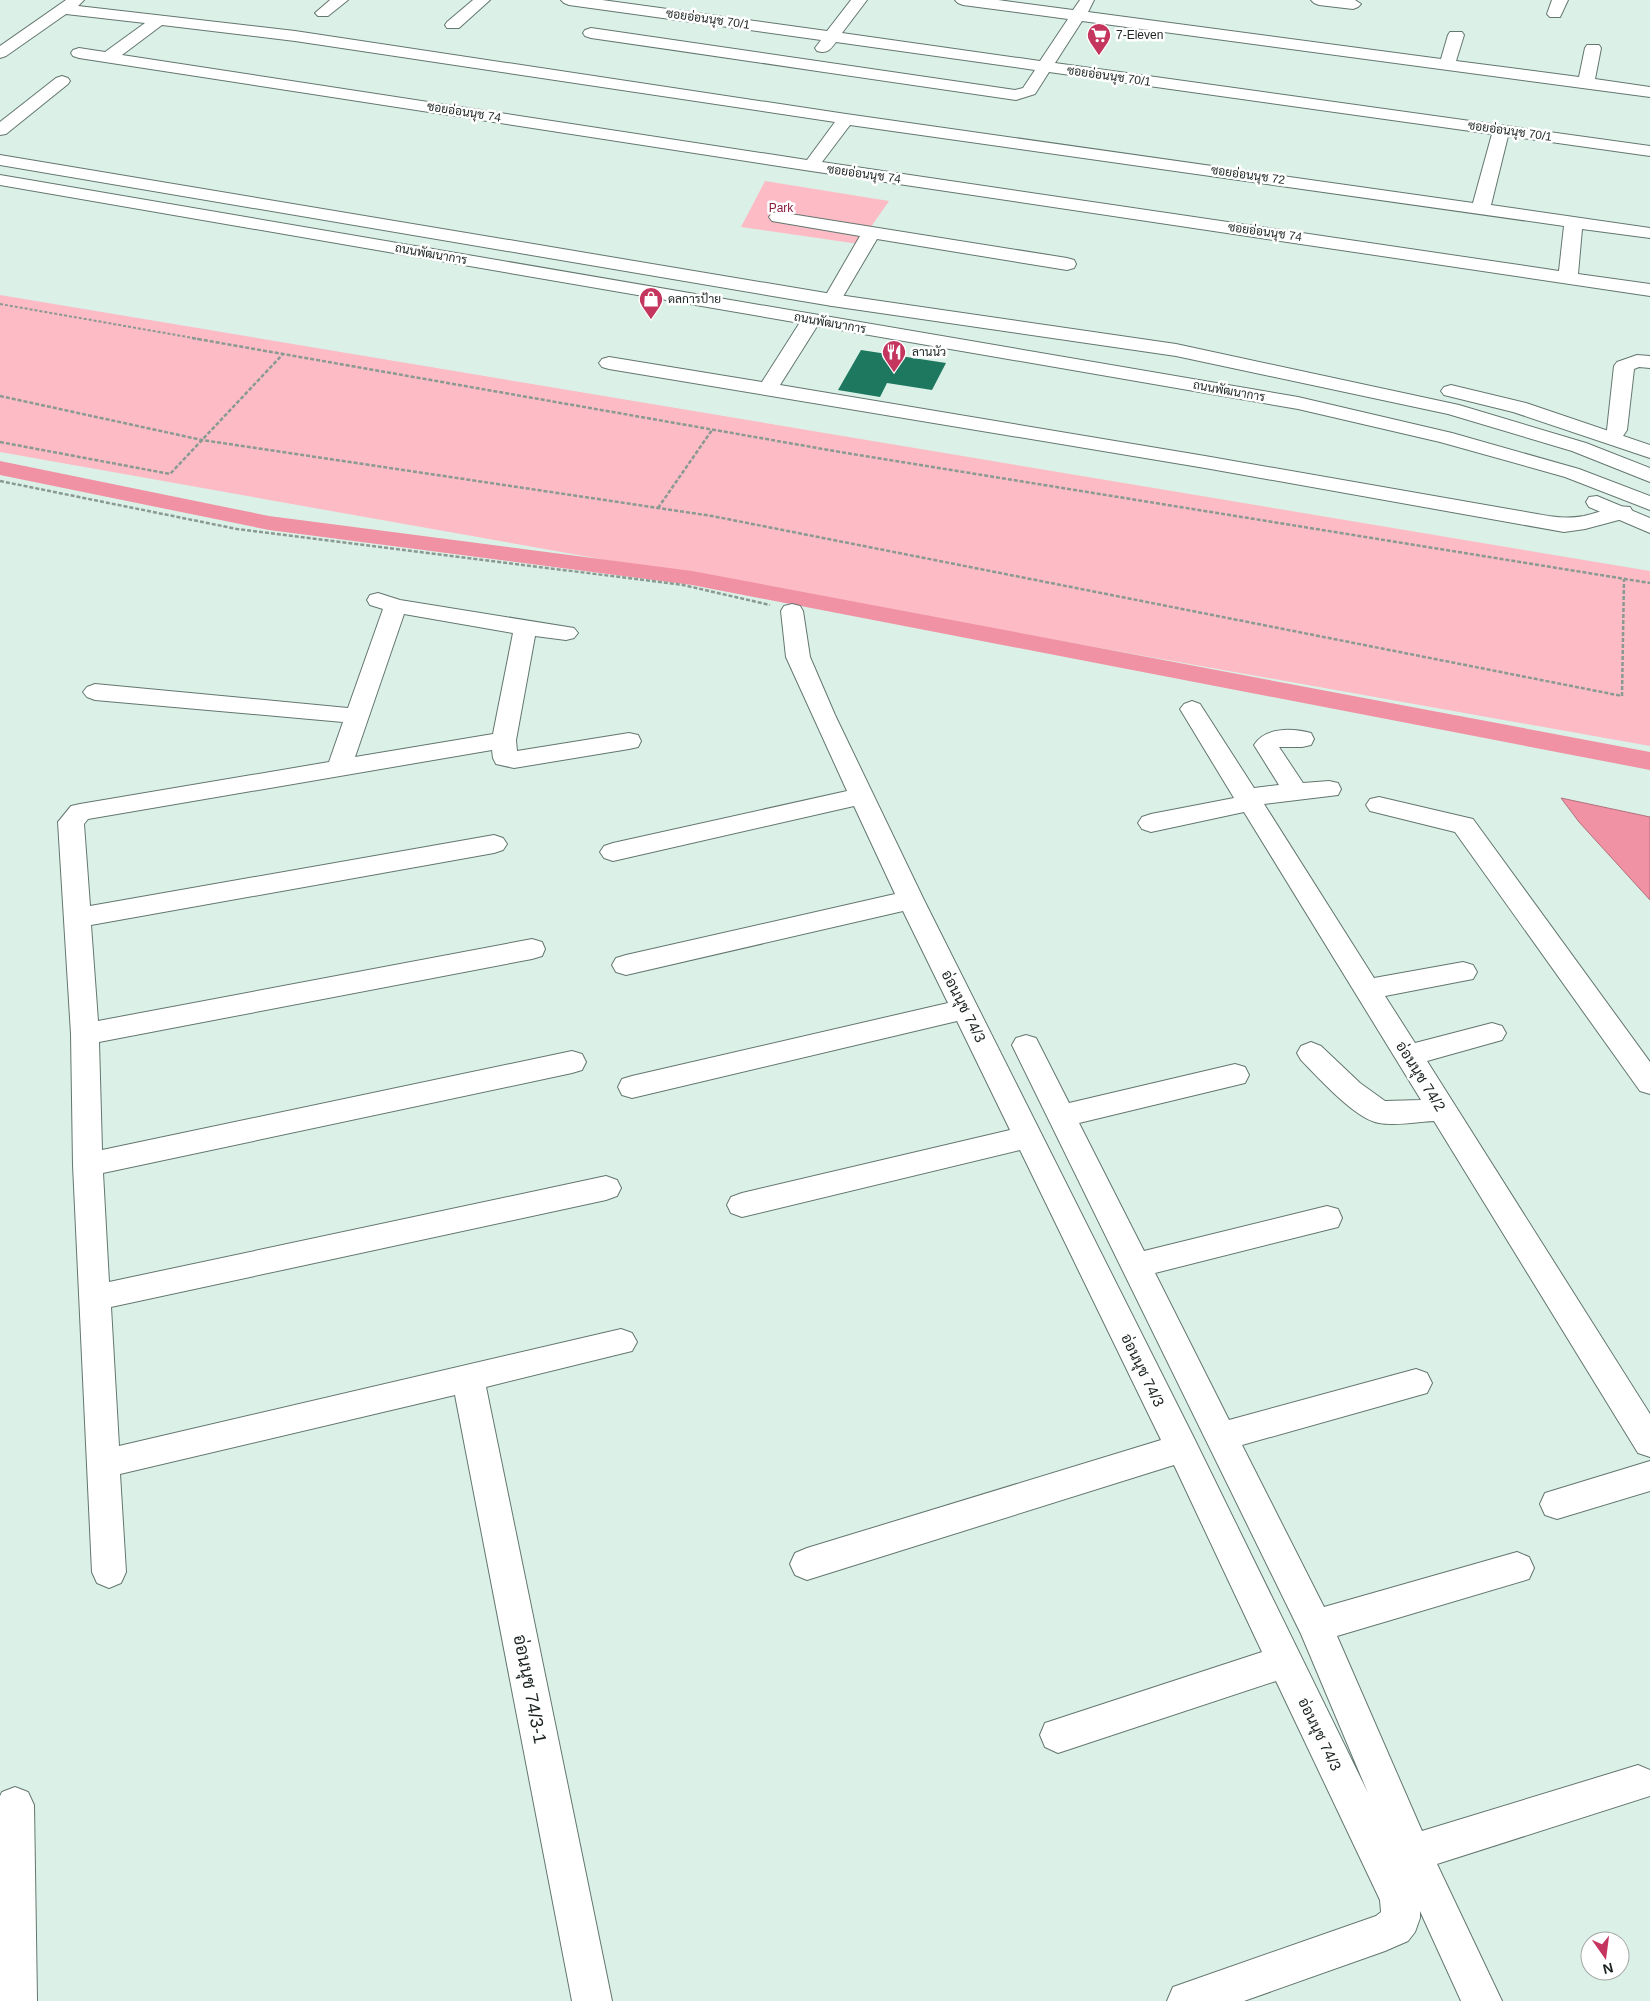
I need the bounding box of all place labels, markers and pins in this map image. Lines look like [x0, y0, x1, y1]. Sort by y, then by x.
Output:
supermarket icon: 7-Eleven [1086, 22, 1112, 56]
place label: 7-Eleven [1116, 28, 1163, 42]
shop icon: ดลการป้าย [638, 286, 664, 320]
place label: ดลการป้าย [668, 292, 721, 306]
restaurant icon: ลานนัว [881, 339, 907, 373]
place label: ลานนัว [912, 345, 946, 359]

